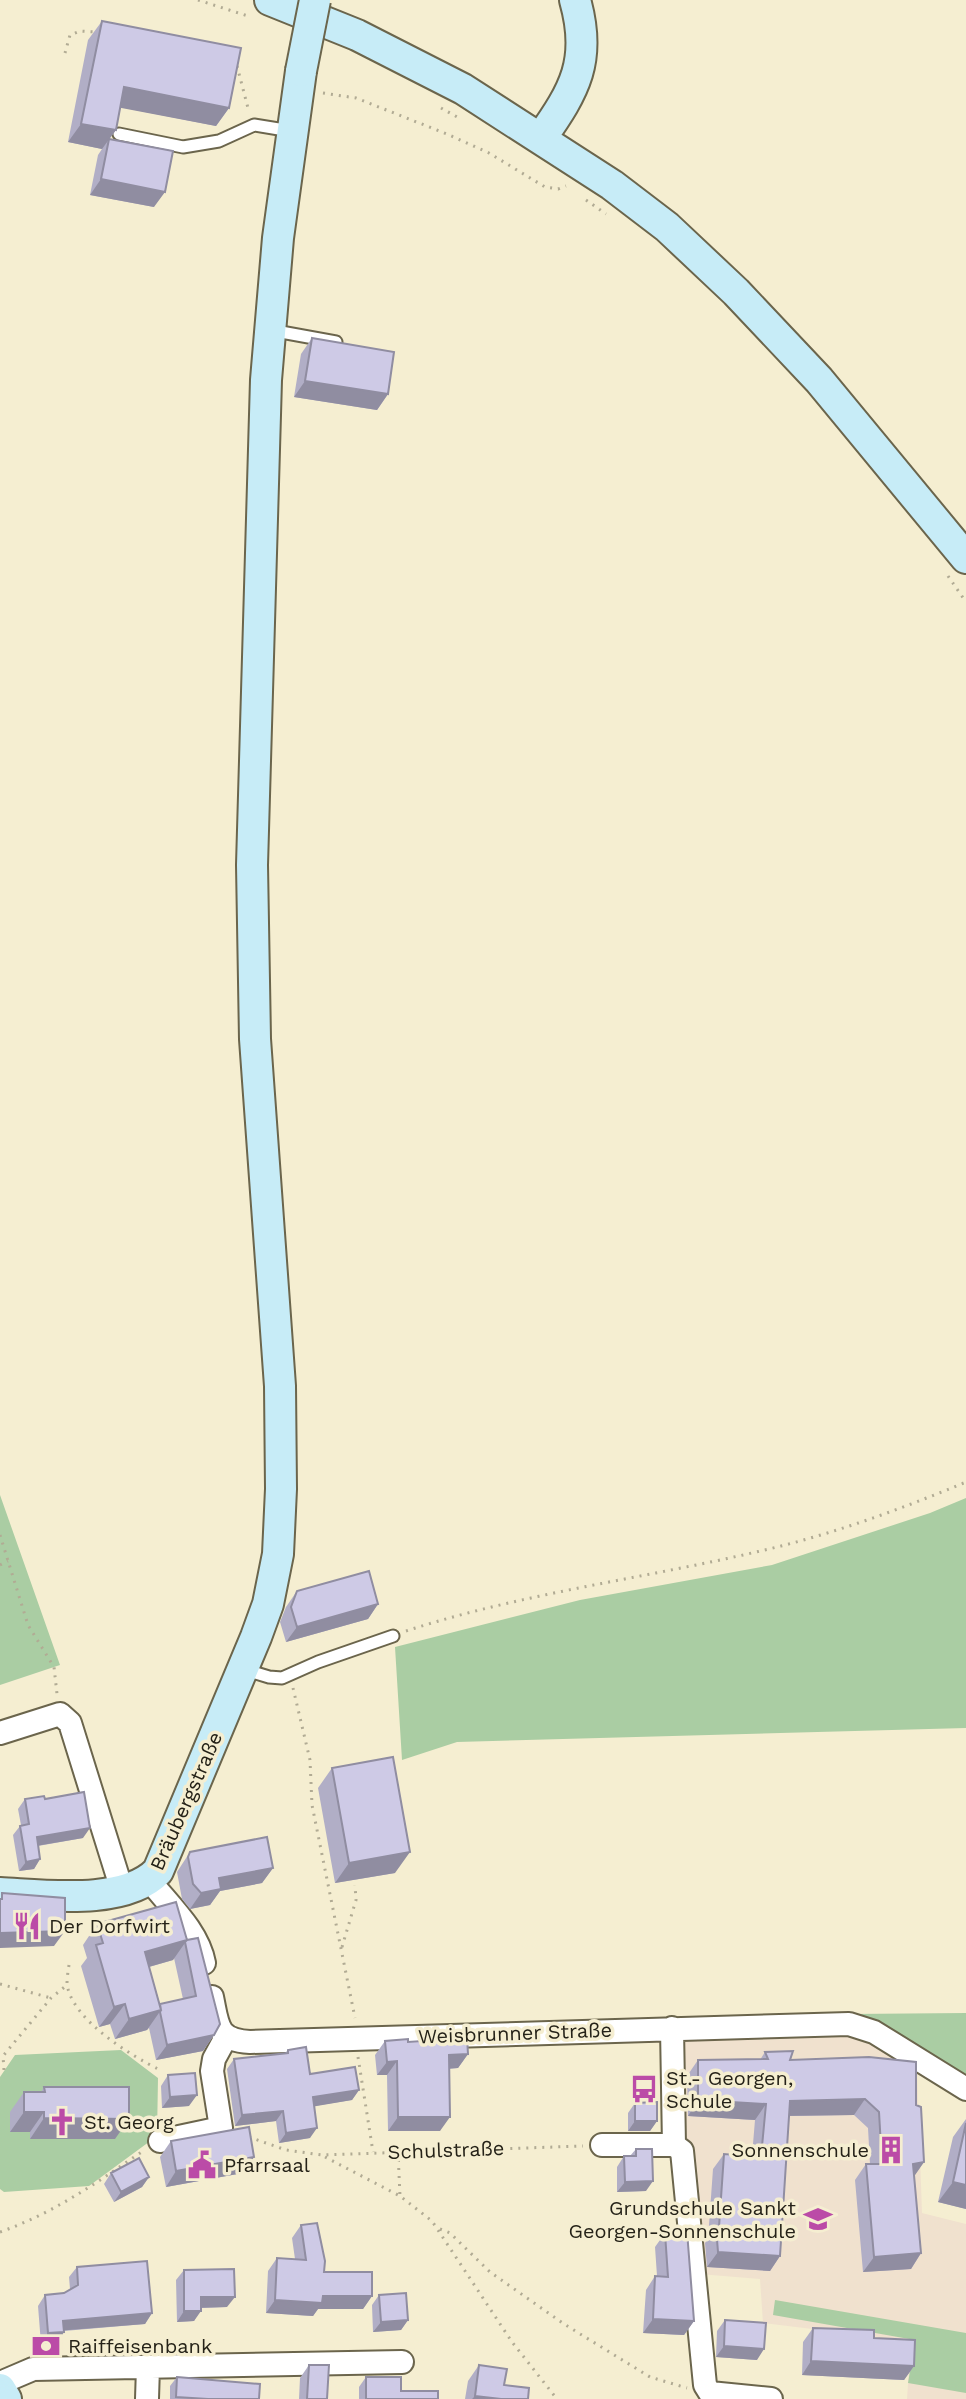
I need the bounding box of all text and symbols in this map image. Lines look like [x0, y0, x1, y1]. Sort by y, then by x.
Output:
street label: Bräubergstraße [145, 1728, 227, 1874]
restaurant icon: Der Dorfwirt [12, 1911, 42, 1941]
place label: Der Dorfwirt [49, 1914, 171, 1938]
street label: Weisbrunner Straße [418, 2018, 612, 2048]
place label: St.- Georgen, Schule [666, 2066, 793, 2113]
bus stop icon: St.- Georgen, Schule [629, 2074, 659, 2104]
church icon: St. Georg [47, 2107, 77, 2137]
place label: St. Georg [84, 2110, 174, 2134]
building icon: Sonnenschule [876, 2135, 906, 2165]
street label: Schulstraße [387, 2136, 505, 2164]
place label: Sonnenschule [731, 2138, 869, 2162]
public building icon: Pfarrsaal [187, 2150, 217, 2180]
place label: Pfarrsaal [224, 2153, 310, 2177]
place label: Grundschule Sankt Georgen-Sonnenschule [568, 2196, 797, 2243]
school or university icon: Grundschule Sankt Georgen-Sonnenschule [803, 2204, 833, 2234]
bank icon: Raiffeisenbank [31, 2331, 61, 2361]
place label: Raiffeisenbank [68, 2334, 212, 2358]

